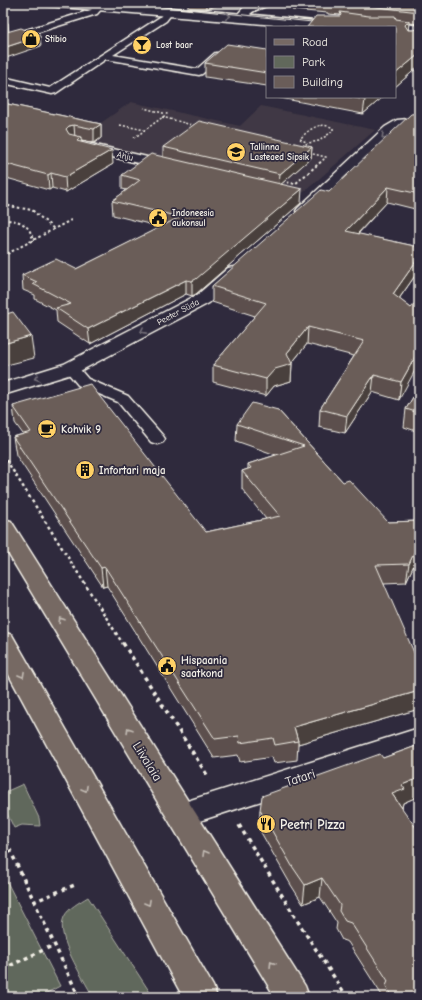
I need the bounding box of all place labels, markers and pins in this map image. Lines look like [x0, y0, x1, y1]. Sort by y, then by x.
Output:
shop icon: Stibio [20, 28, 42, 50]
place label: Stibio [45, 34, 67, 44]
bar icon: Lost baar [131, 34, 153, 56]
place label: Lost baar [156, 40, 193, 50]
school or university icon: Tallinna Lasteaed Sipsik [225, 141, 247, 163]
place label: Tallinna Lasteaed Sipsik [250, 142, 310, 162]
public building icon: Indoneesia aukonsul [147, 207, 169, 229]
place label: Indoneesia aukonsul [172, 208, 214, 228]
cafe icon: Kohvik 9 [36, 418, 58, 440]
place label: Kohvik 9 [61, 423, 101, 436]
building icon: Infortari maja [74, 459, 96, 481]
place label: Infortari maja [99, 464, 166, 477]
place label: Hispaania saatkond [181, 654, 227, 680]
public building icon: Hispaania saatkond [156, 655, 178, 677]
restaurant icon: Peetri Pizza [255, 813, 277, 835]
place label: Peetri Pizza [280, 817, 345, 832]

